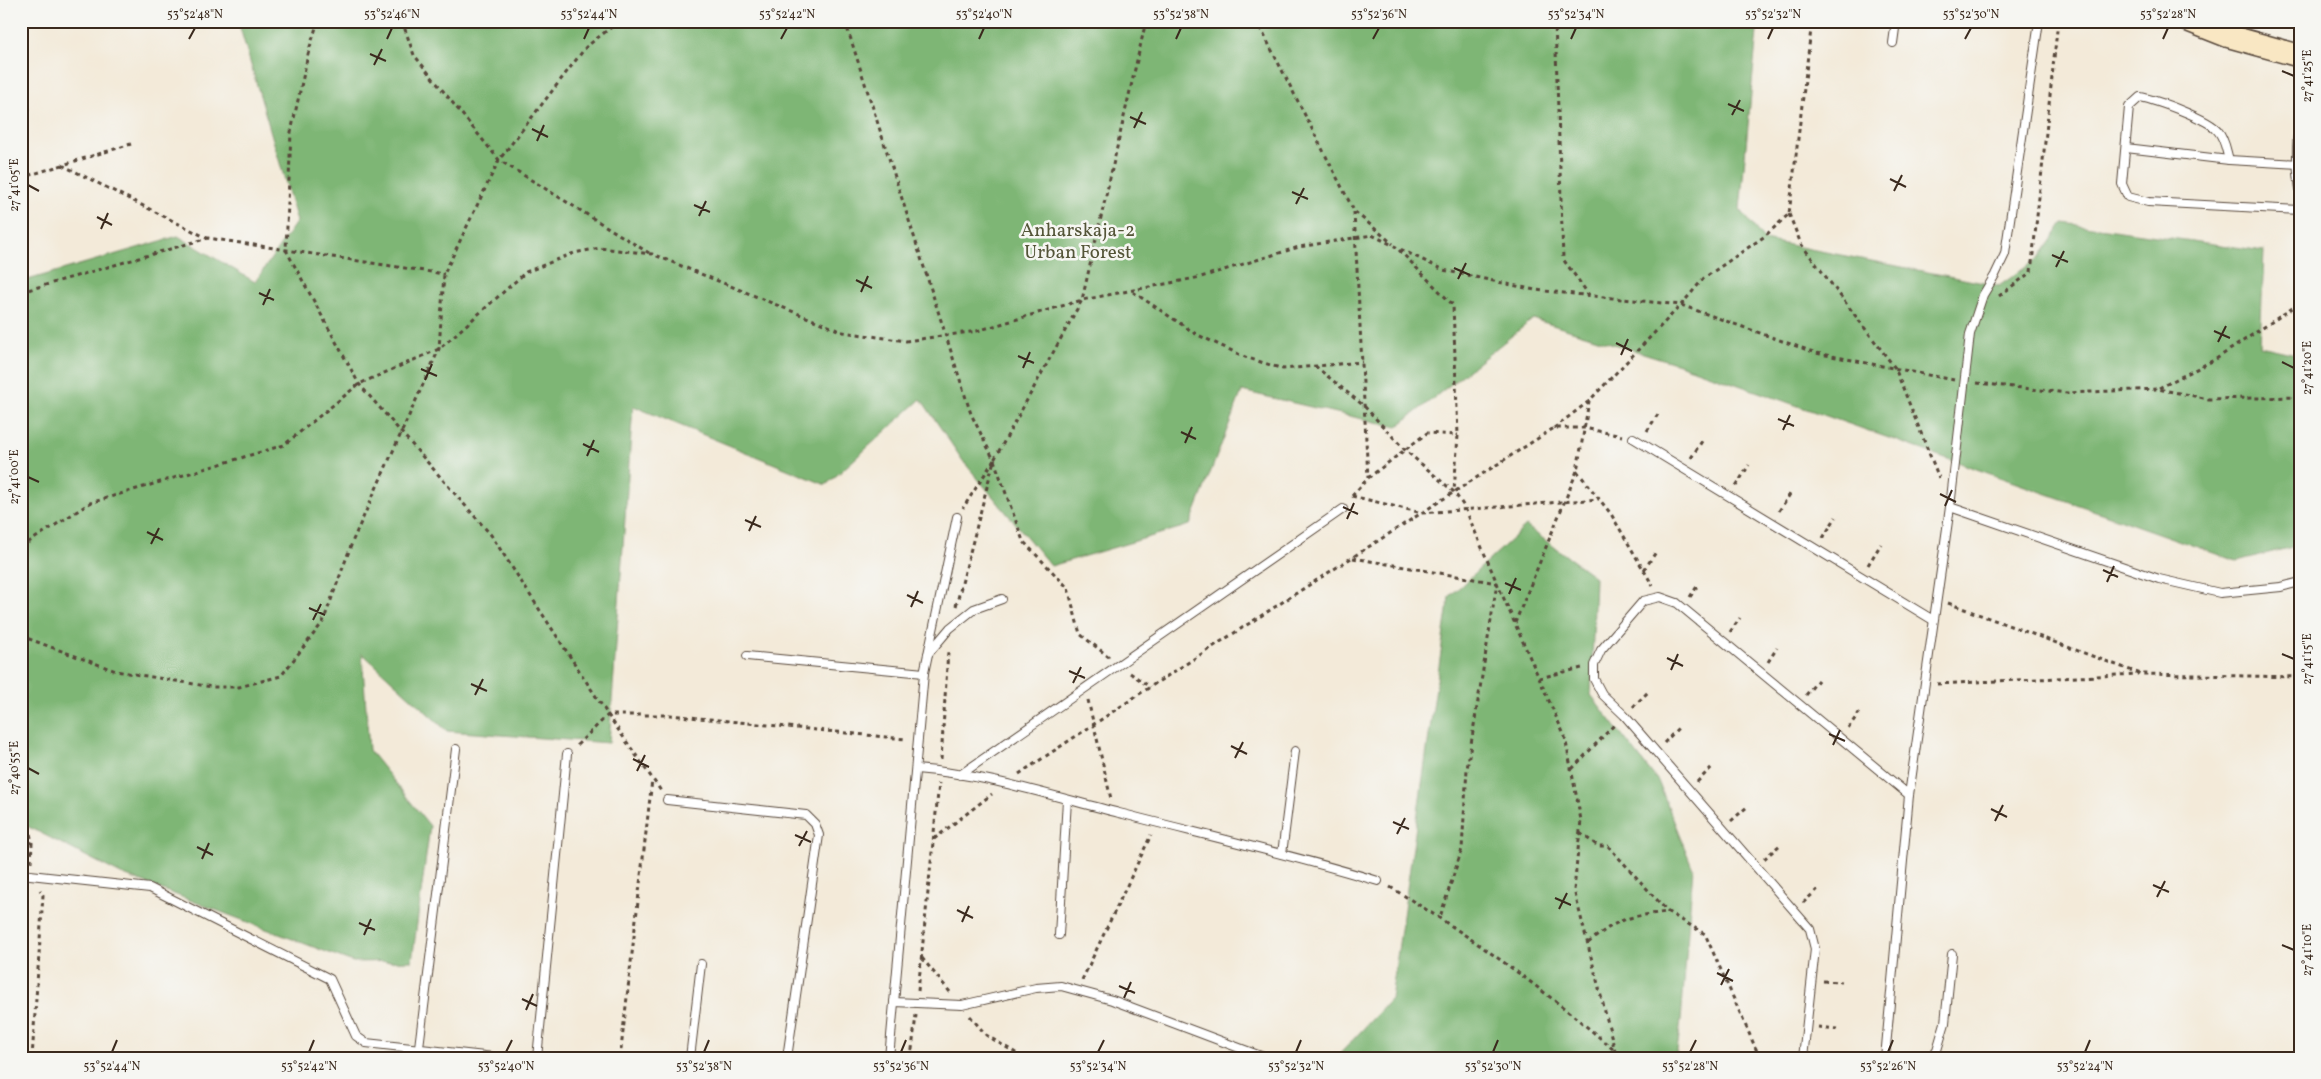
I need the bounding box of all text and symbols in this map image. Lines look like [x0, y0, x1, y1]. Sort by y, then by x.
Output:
text: 53°52'48"N [167, 7, 223, 23]
text: 53°52'46"N [364, 7, 420, 23]
text: 53°52'44"N [561, 7, 617, 23]
text: 53°52'42"N [759, 7, 815, 23]
text: 53°52'40"N [956, 7, 1012, 23]
text: 53°52'38"N [1153, 7, 1209, 23]
text: 53°52'36"N [1351, 7, 1407, 23]
text: 53°52'34"N [1548, 7, 1604, 23]
text: 53°52'32"N [1745, 7, 1801, 23]
text: 53°52'30"N [1943, 7, 1999, 23]
text: 53°52'28"N [2140, 7, 2196, 23]
text: 27°41'25"E [2300, 49, 2316, 103]
text: 27°41'05"E [7, 158, 23, 212]
park label: Anharskaja-2 Urban Forest [1021, 218, 1135, 266]
text: 27°41'20"E [2300, 341, 2316, 395]
text: 27°41'00"E [7, 449, 23, 505]
text: 27°41'15"E [2300, 633, 2316, 685]
text: 27°40'55"E [7, 741, 23, 795]
text: 27°41'10"E [2300, 924, 2316, 976]
text: 53°52'44"N [84, 1059, 140, 1075]
text: 53°52'42"N [281, 1059, 337, 1075]
text: 53°52'40"N [478, 1059, 534, 1075]
text: 53°52'38"N [676, 1059, 732, 1075]
text: 53°52'36"N [873, 1059, 929, 1075]
text: 53°52'34"N [1070, 1059, 1126, 1075]
text: 53°52'32"N [1268, 1059, 1324, 1075]
text: 53°52'30"N [1465, 1059, 1521, 1075]
text: 53°52'28"N [1662, 1059, 1718, 1075]
text: 53°52'26"N [1860, 1059, 1916, 1075]
text: 53°52'24"N [2057, 1059, 2113, 1075]

